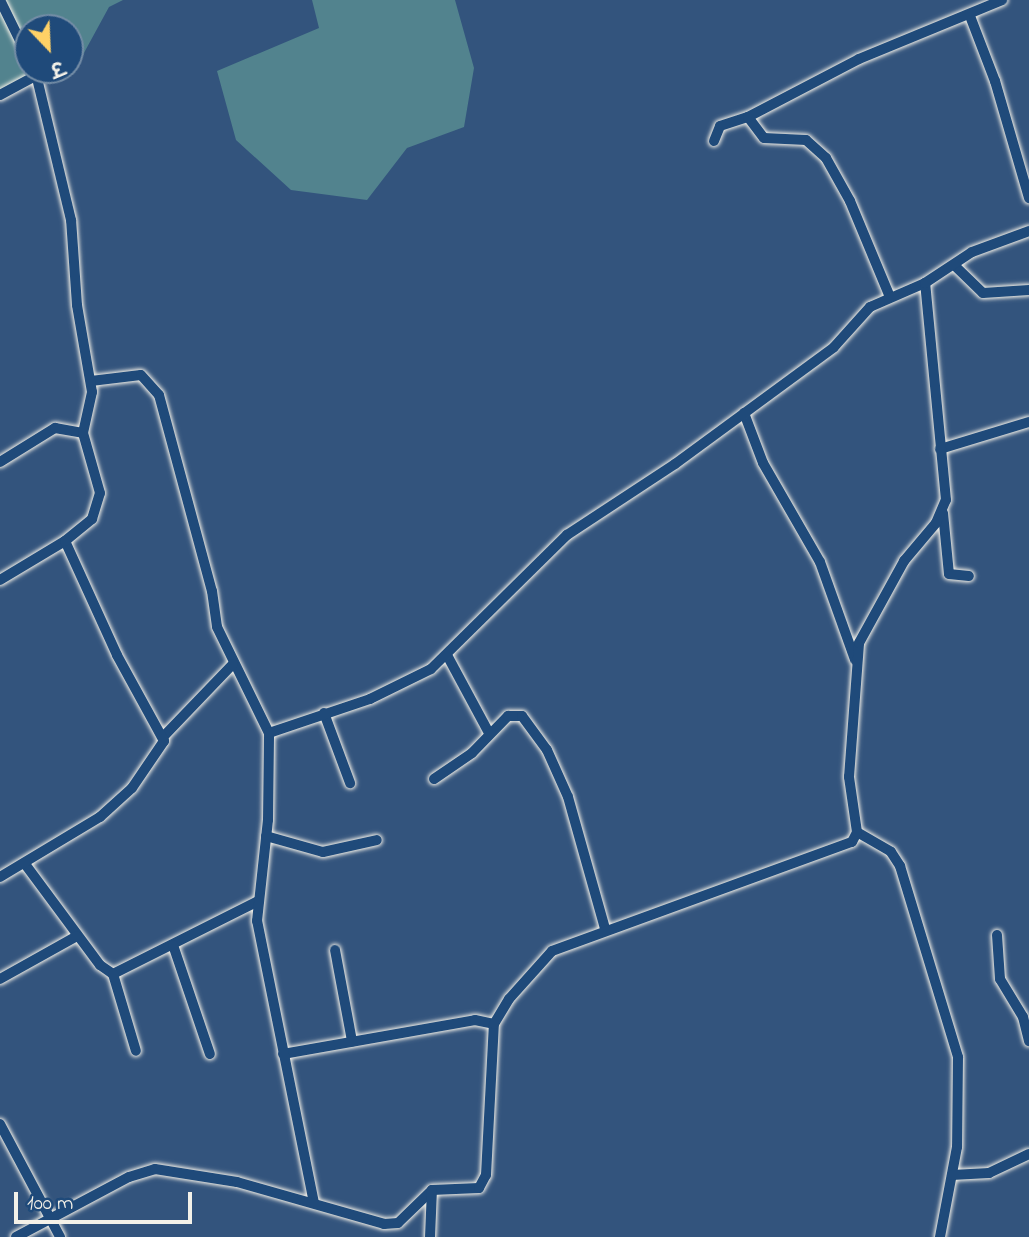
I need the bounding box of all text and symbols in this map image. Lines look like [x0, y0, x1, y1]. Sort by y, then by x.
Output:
north arrow [14, 14, 84, 84]
text: उ [46, 52, 68, 82]
scale bar [18, 1178, 196, 1222]
text: 100 m [27, 1189, 73, 1219]

